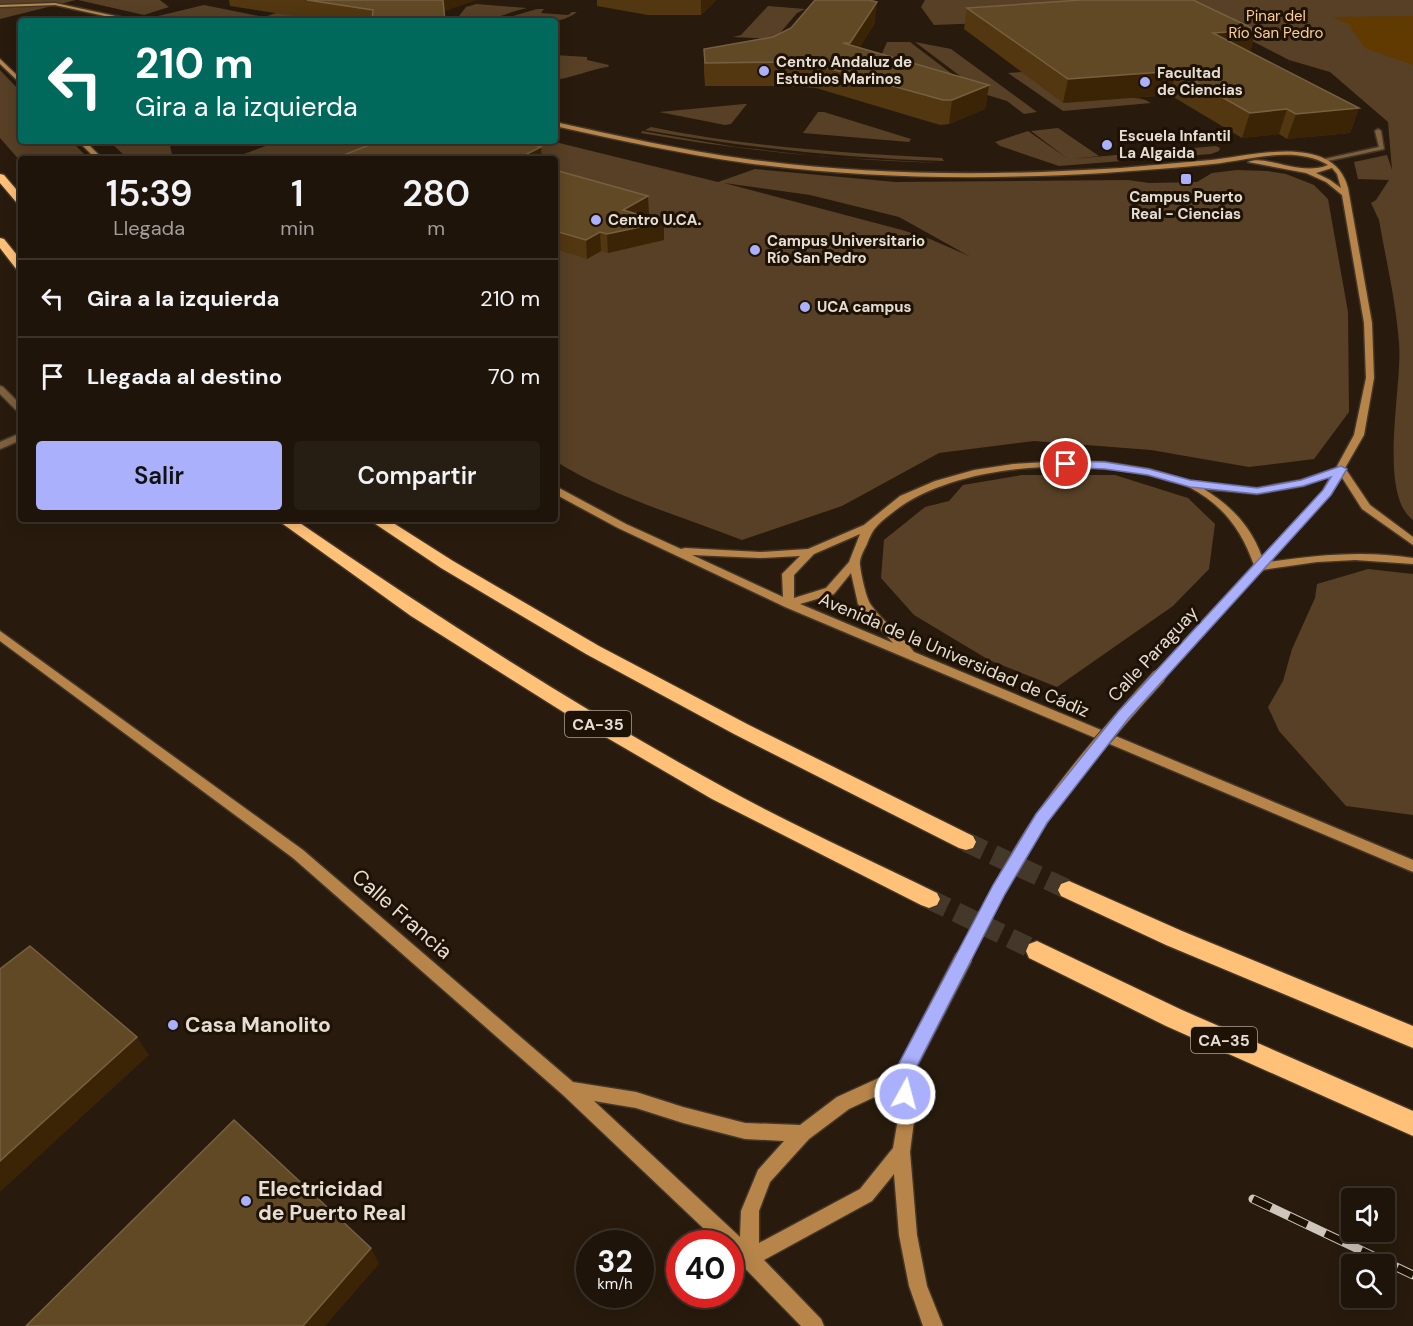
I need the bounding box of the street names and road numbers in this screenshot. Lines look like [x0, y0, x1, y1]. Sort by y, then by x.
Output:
street label: Avenida de la Universidad de Cádiz [815, 587, 1093, 723]
street label: Calle Paraguay [1103, 601, 1203, 707]
road number: CA-35 [565, 711, 631, 737]
street label: Calle Francia [346, 863, 458, 965]
road number: CA-35 [1191, 1027, 1257, 1053]

